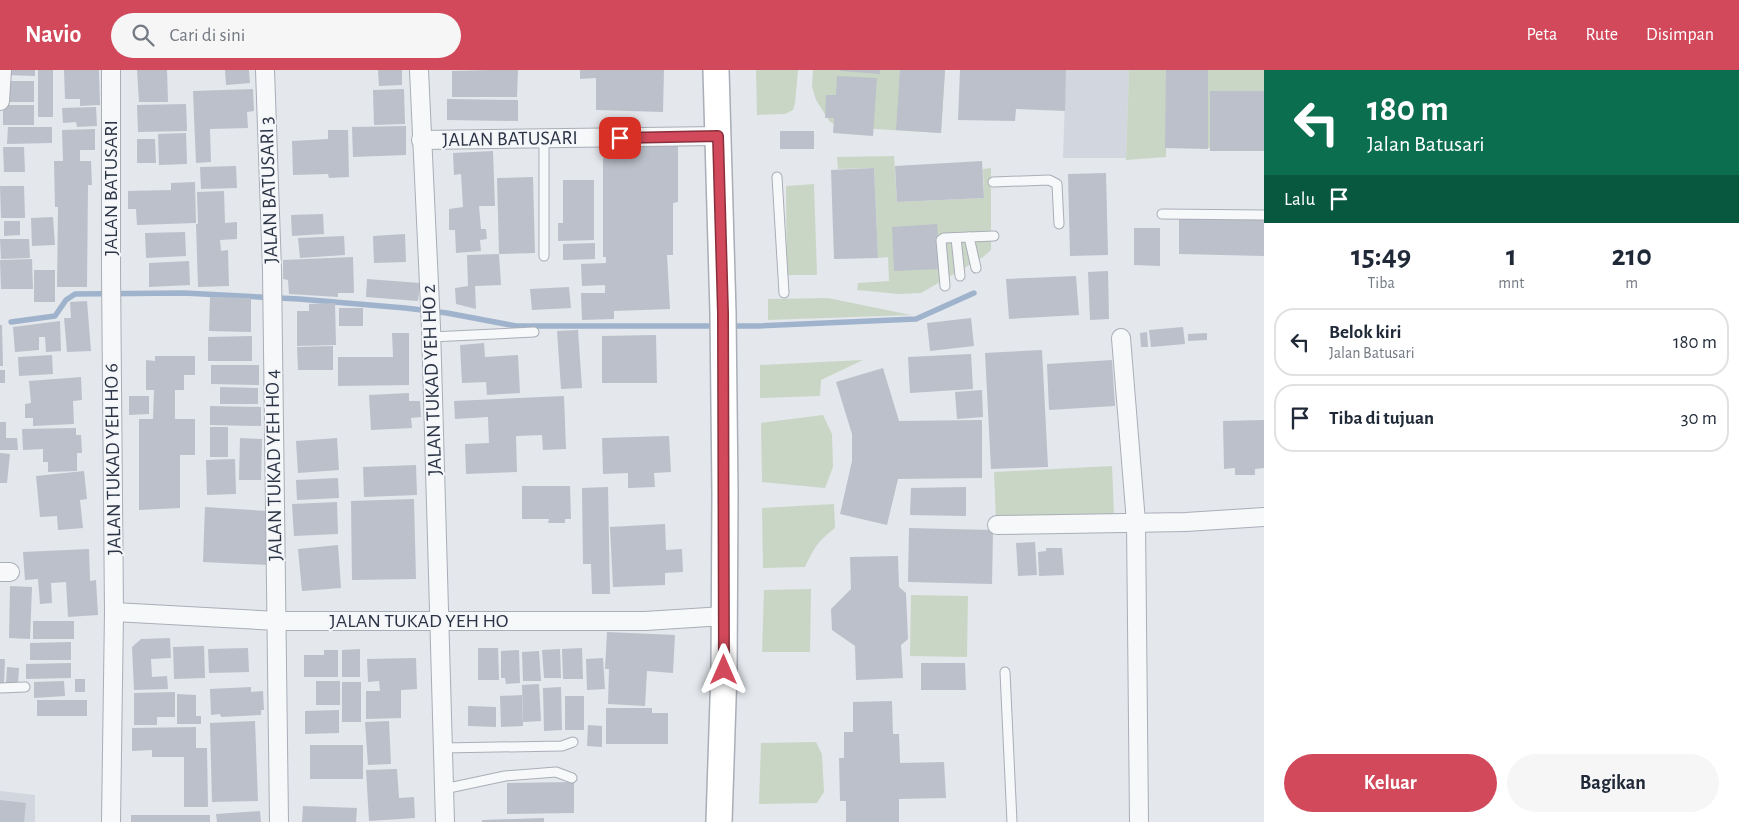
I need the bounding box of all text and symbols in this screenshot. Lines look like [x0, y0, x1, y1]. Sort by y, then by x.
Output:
search box [111, 13, 461, 58]
icon: search [129, 21, 157, 49]
text: Navio [25, 23, 81, 47]
text: Cari di sini [169, 26, 245, 45]
text: Peta [1526, 26, 1557, 44]
text: Rute [1585, 26, 1618, 44]
text: Disimpan [1646, 26, 1714, 44]
icon: left [1284, 90, 1349, 155]
text: 180 m [1367, 92, 1449, 127]
street label: JALAN BATUSARI 3 [256, 116, 282, 264]
pin [599, 117, 641, 159]
street label: JALAN BATUSARI [101, 120, 121, 256]
icon: arrive [606, 124, 634, 152]
street label: JALAN BATUSARI [442, 128, 578, 150]
text: Jalan Batusari [1367, 133, 1485, 155]
icon: arrive [1325, 185, 1353, 213]
text: Lalu [1284, 190, 1315, 209]
text: 15:49 [1351, 241, 1411, 271]
text: 1 [1506, 241, 1517, 271]
text: 210 [1611, 241, 1652, 271]
text: Tiba [1367, 275, 1395, 291]
text: mnt [1498, 275, 1524, 291]
text: m [1625, 275, 1638, 291]
street label: JALAN TUKAD YEH HO 2 [419, 284, 445, 476]
text: Belok kiri [1329, 323, 1401, 342]
icon: left [1286, 328, 1314, 356]
text: 180 m [1673, 333, 1717, 352]
text: Jalan Batusari [1329, 345, 1415, 361]
street label: JALAN TUKAD YEH HO 6 [101, 363, 125, 555]
street label: JALAN TUKAD YEH HO 4 [262, 369, 286, 561]
icon: arrive [1286, 404, 1314, 432]
text: Tiba di tujuan [1329, 409, 1434, 428]
text: 30 m [1681, 409, 1717, 428]
street label: JALAN TUKAD YEH HO [330, 611, 508, 631]
position arrow [697, 643, 749, 695]
button: Keluar [1284, 754, 1497, 812]
button: Bagikan [1507, 754, 1719, 812]

